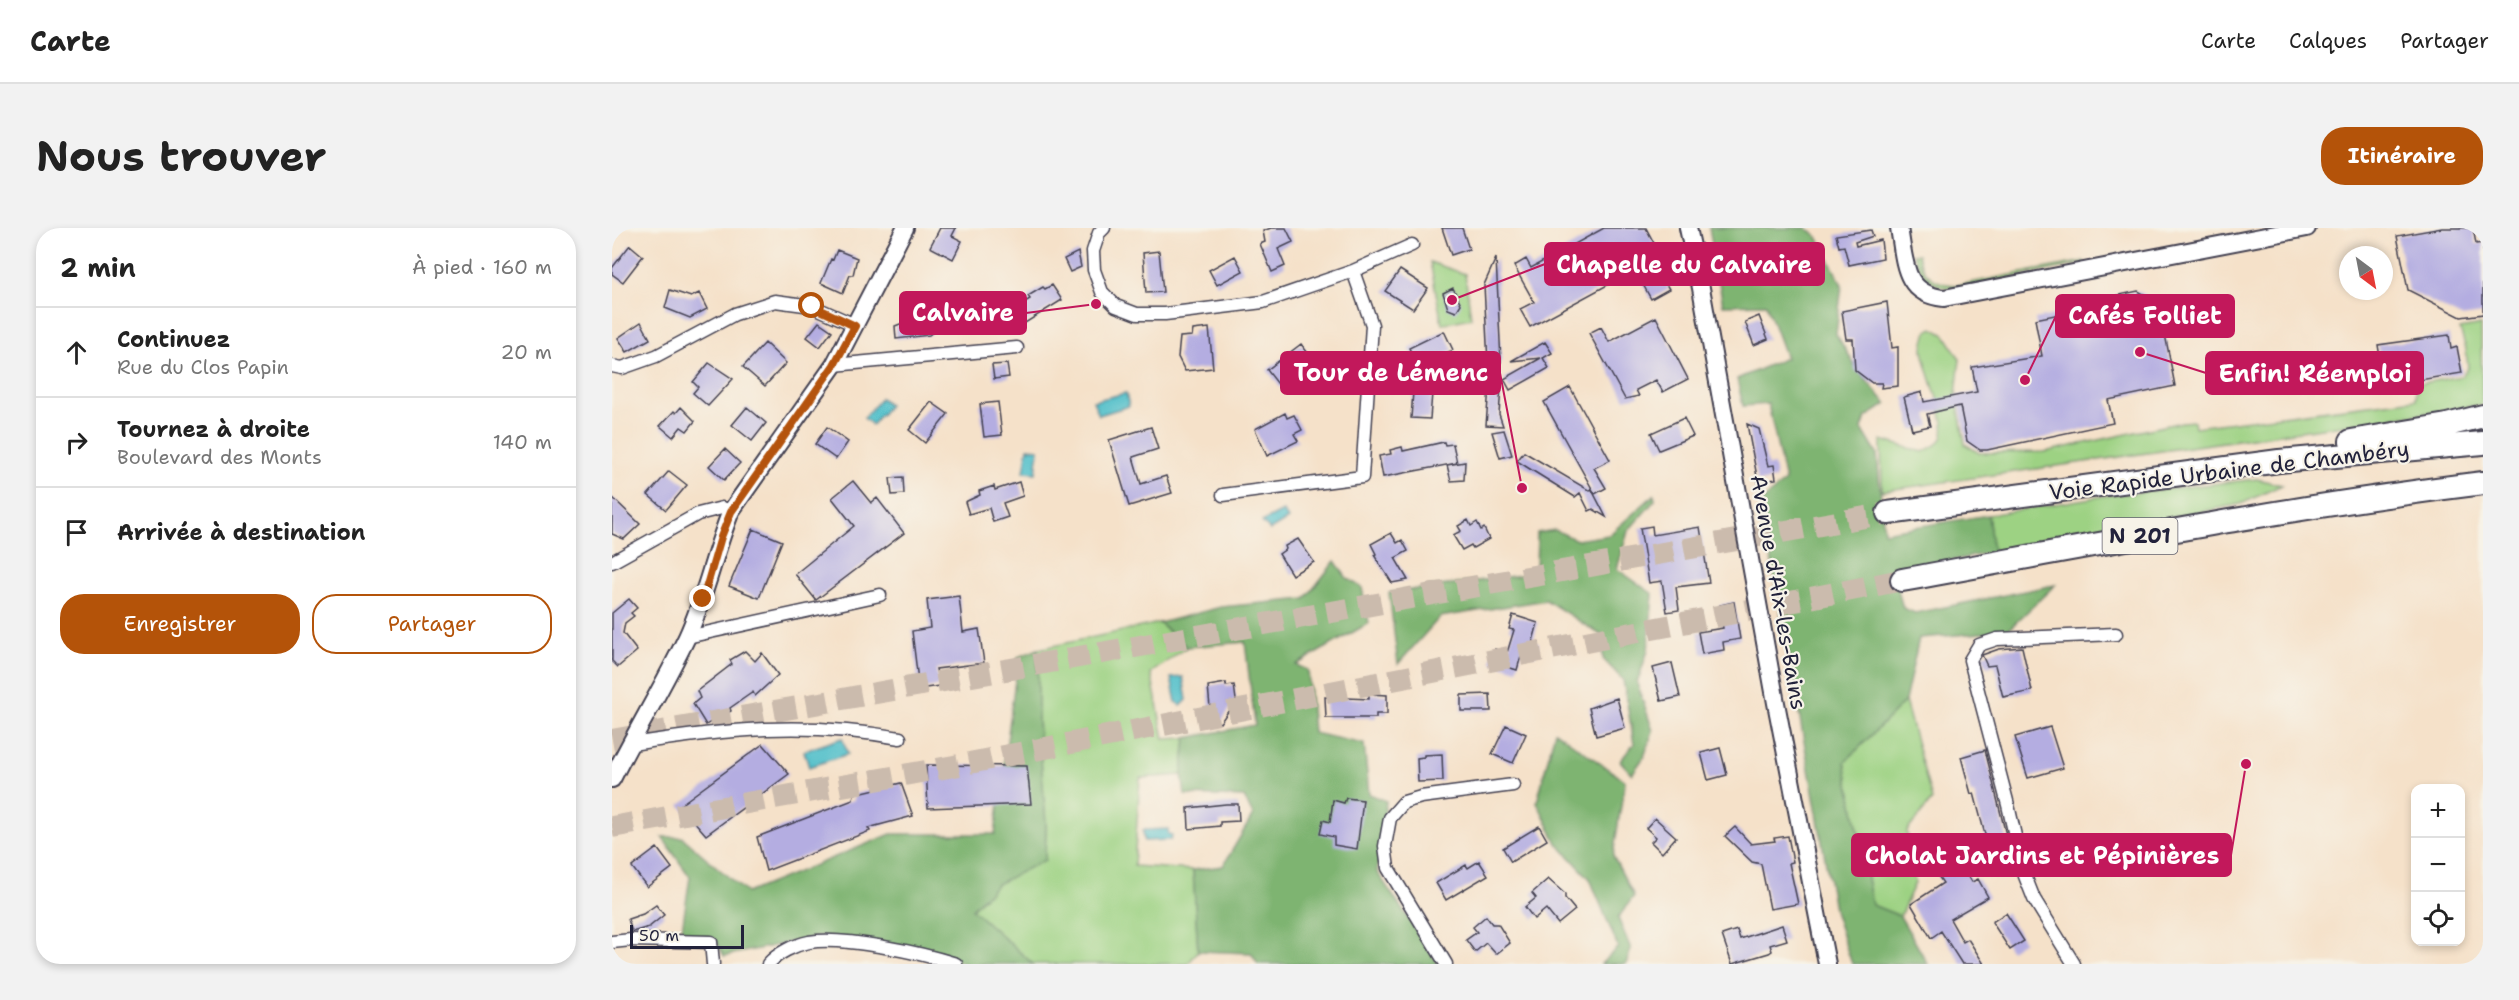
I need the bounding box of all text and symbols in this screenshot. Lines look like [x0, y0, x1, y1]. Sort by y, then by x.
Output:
text: Carte [30, 22, 111, 60]
text: Carte [2201, 27, 2256, 55]
text: Calques [2289, 27, 2367, 55]
text: Partager [2400, 27, 2489, 55]
button: Itinéraire [2321, 127, 2483, 185]
text: Nous trouver [36, 128, 326, 184]
callout: Chapelle du Calvaire [1545, 243, 1824, 285]
north arrow [2339, 246, 2393, 300]
text: Chapelle du Calvaire [1556, 249, 1812, 281]
text: 2 min [60, 250, 136, 285]
text: À pied · 160 m [412, 254, 552, 280]
route start [798, 292, 824, 318]
callout: Calvaire [900, 292, 1026, 334]
callout: Cafés Folliet [2056, 295, 2234, 337]
text: Calvaire [912, 297, 1014, 329]
text: Cafés Folliet [2068, 300, 2222, 332]
text: Continuez [117, 325, 230, 354]
icon: ahead [60, 336, 93, 369]
text: 20 m [501, 339, 552, 365]
callout: Tour de Lémenc [1281, 352, 1500, 394]
callout: Enfin! Réemploi [2206, 352, 2423, 394]
text: Rue du Clos Papin [117, 354, 289, 380]
text: Tour de Lémenc [1293, 357, 1489, 389]
text: Enfin! Réemploi [2219, 358, 2412, 390]
text: Tournez à droite [117, 415, 310, 444]
icon: right [60, 426, 93, 459]
text: 140 m [493, 429, 552, 455]
street label: Voie Rapide Urbaine de Chambéry [2047, 434, 2411, 507]
text: Boulevard des Monts [117, 444, 322, 470]
street label: Avenue d'Aix-les-Bains [1744, 472, 1813, 712]
icon: arrive [60, 516, 93, 549]
text: Arrivée à destination [117, 518, 365, 547]
road number: N 201 [2102, 518, 2177, 554]
route end [689, 585, 715, 611]
button: Enregistrer [60, 594, 300, 654]
button: Partager [312, 594, 552, 654]
map controls [2411, 784, 2465, 946]
button: + [2411, 784, 2465, 838]
callout: Cholat Jardins et Pépinières [1852, 834, 2231, 876]
button: − [2411, 838, 2465, 892]
text: Cholat Jardins et Pépinières [1865, 840, 2219, 872]
button: locate [2411, 892, 2465, 946]
scale bar [630, 922, 744, 950]
text: 50 m [639, 925, 679, 946]

